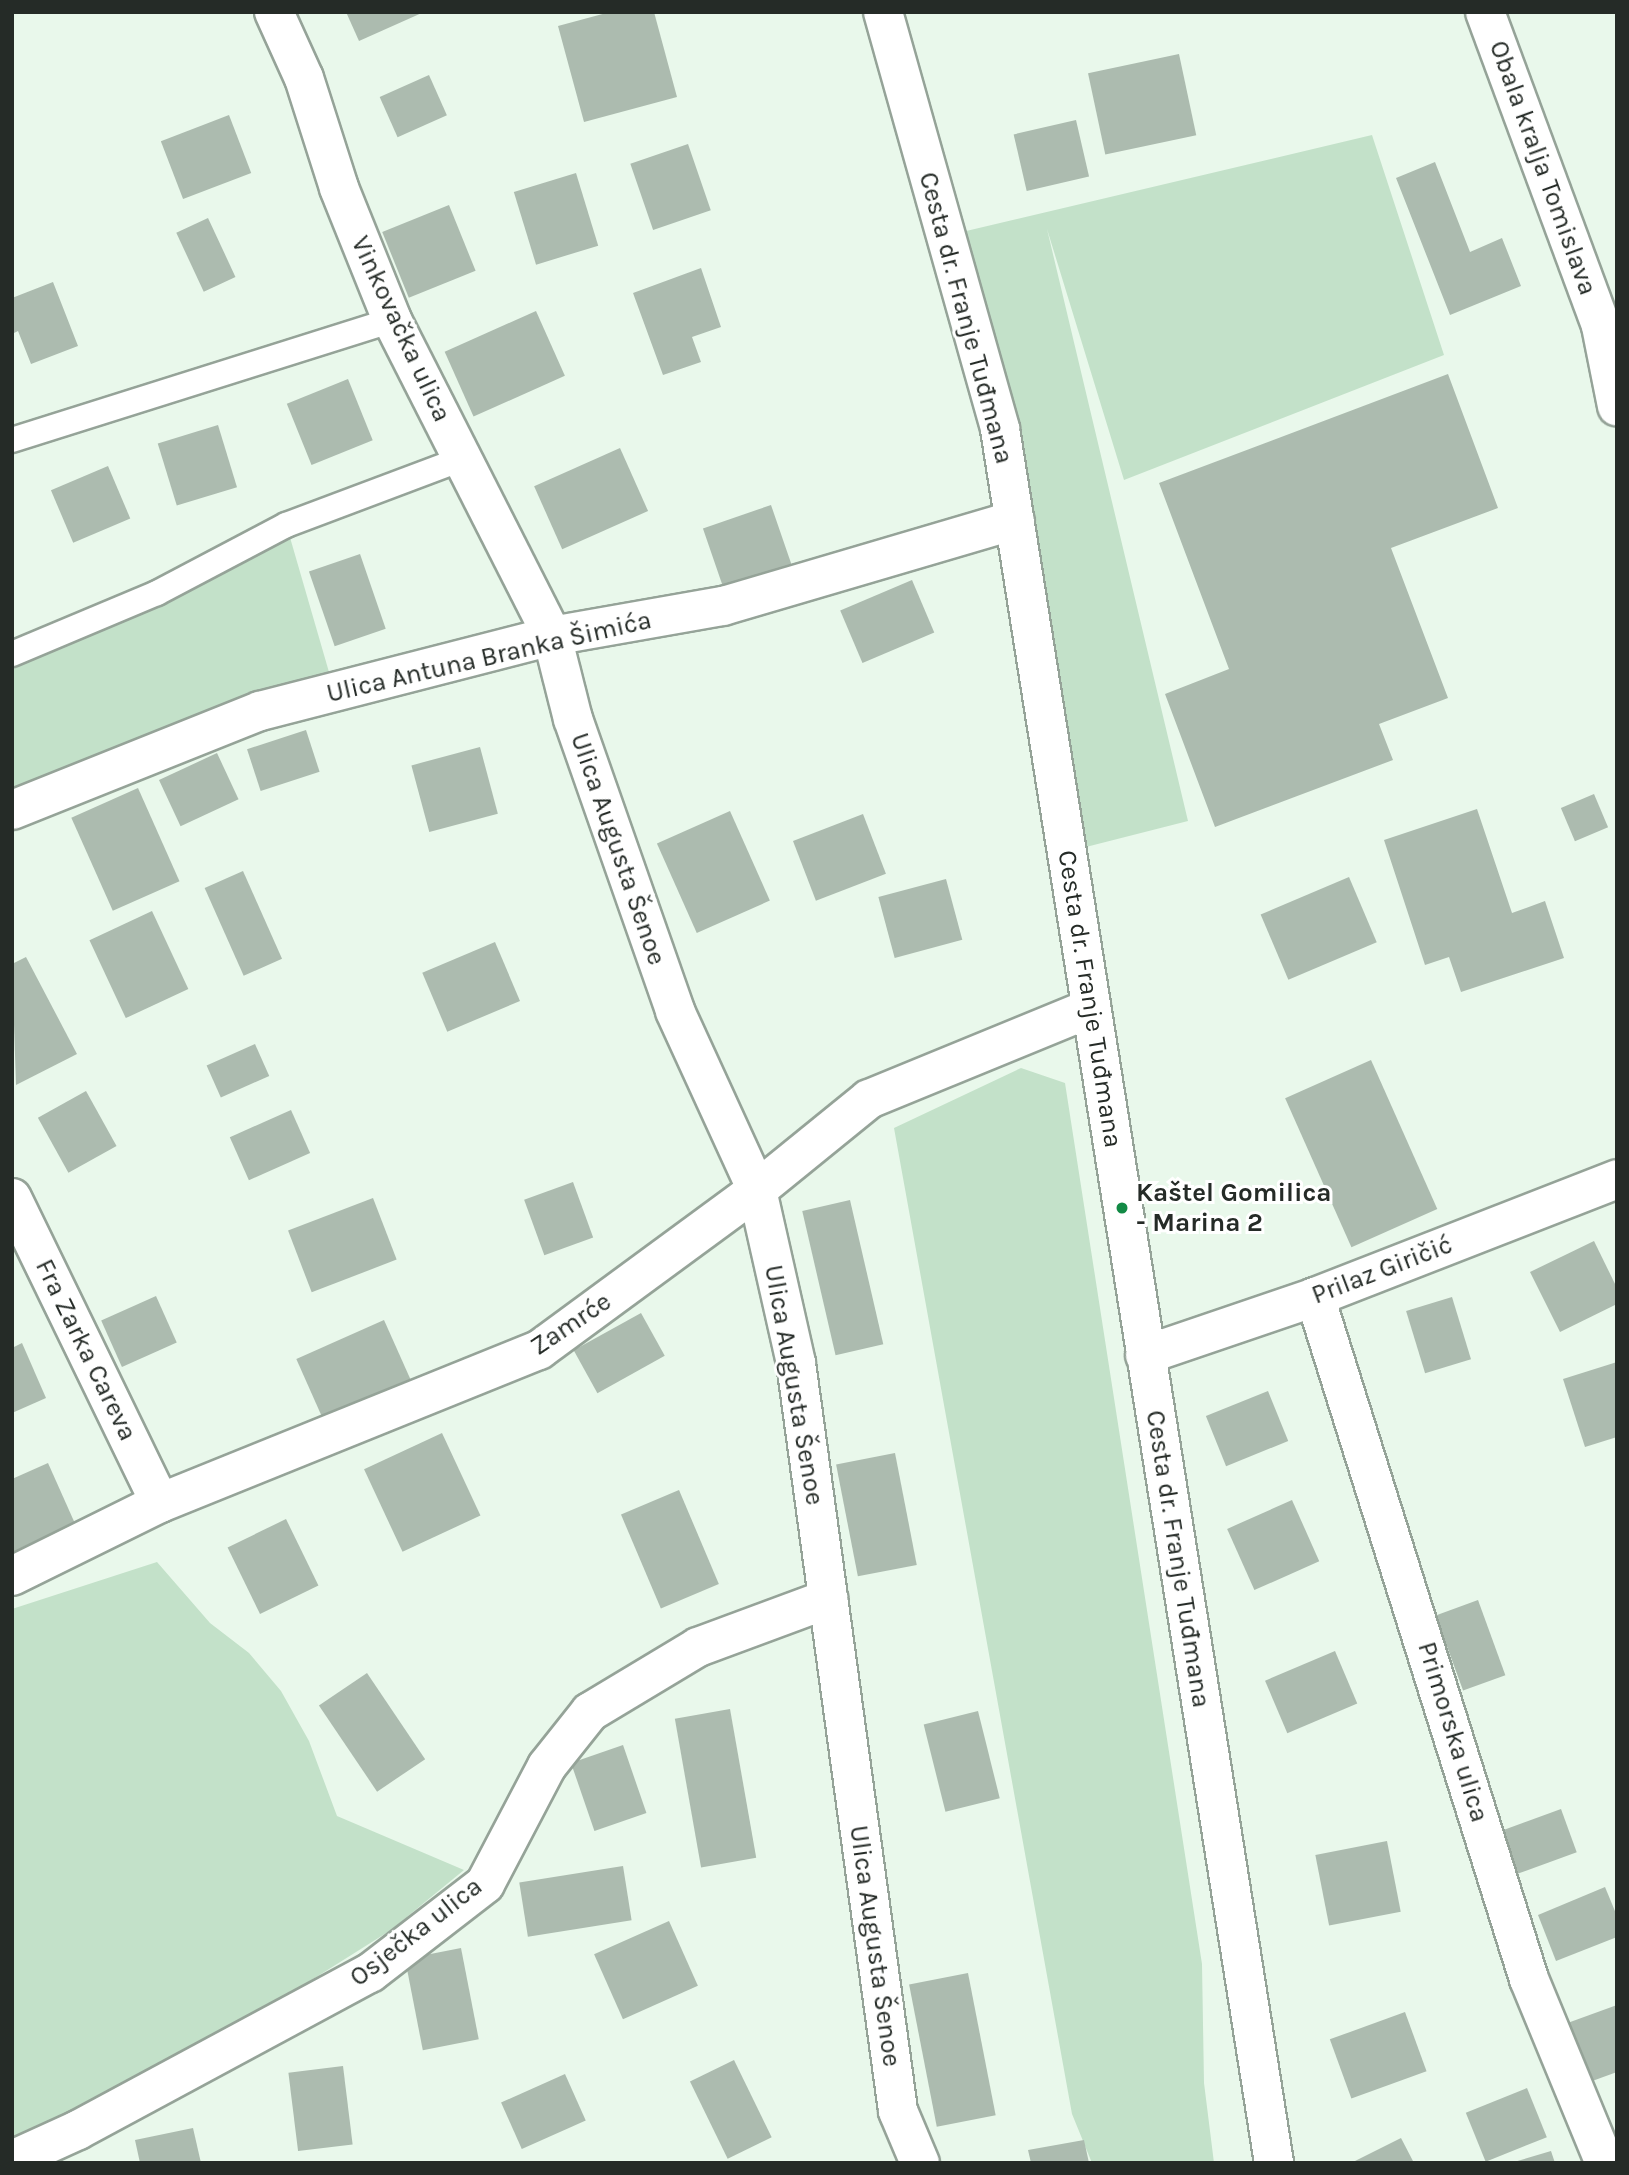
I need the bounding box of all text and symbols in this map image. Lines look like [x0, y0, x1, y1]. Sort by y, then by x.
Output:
street label: Obala kralja Tomislava [1482, 37, 1604, 299]
street label: Cesta dr. Franje Tuđmana [912, 169, 1020, 467]
street label: Vinkovačka ulica [344, 231, 458, 427]
street label: Ulica Antuna Branka Šimića [324, 604, 654, 710]
street label: Ulica Augusta Šenoe [564, 729, 672, 969]
street label: Cesta dr. Franje Tuđmana [1051, 848, 1129, 1150]
place label: Kaštel Gomilica - Marina 2 [1136, 1177, 1331, 1238]
marker: Kaštel Gomilica - Marina 2 [1114, 1200, 1130, 1216]
street label: Prilaz Giričić [1307, 1229, 1457, 1311]
street label: Fra Zarka Careva [29, 1254, 143, 1446]
street label: Ulica Augusta Šenoe [758, 1263, 830, 1507]
street label: Zamrće [525, 1286, 617, 1362]
street label: Cesta dr. Franje Tuđmana [1139, 1408, 1217, 1710]
street label: Primorska ulica [1411, 1638, 1495, 1826]
street label: Ulica Augusta Šenoe [843, 1823, 907, 2069]
street label: Osječka ulica [344, 1871, 488, 1993]

